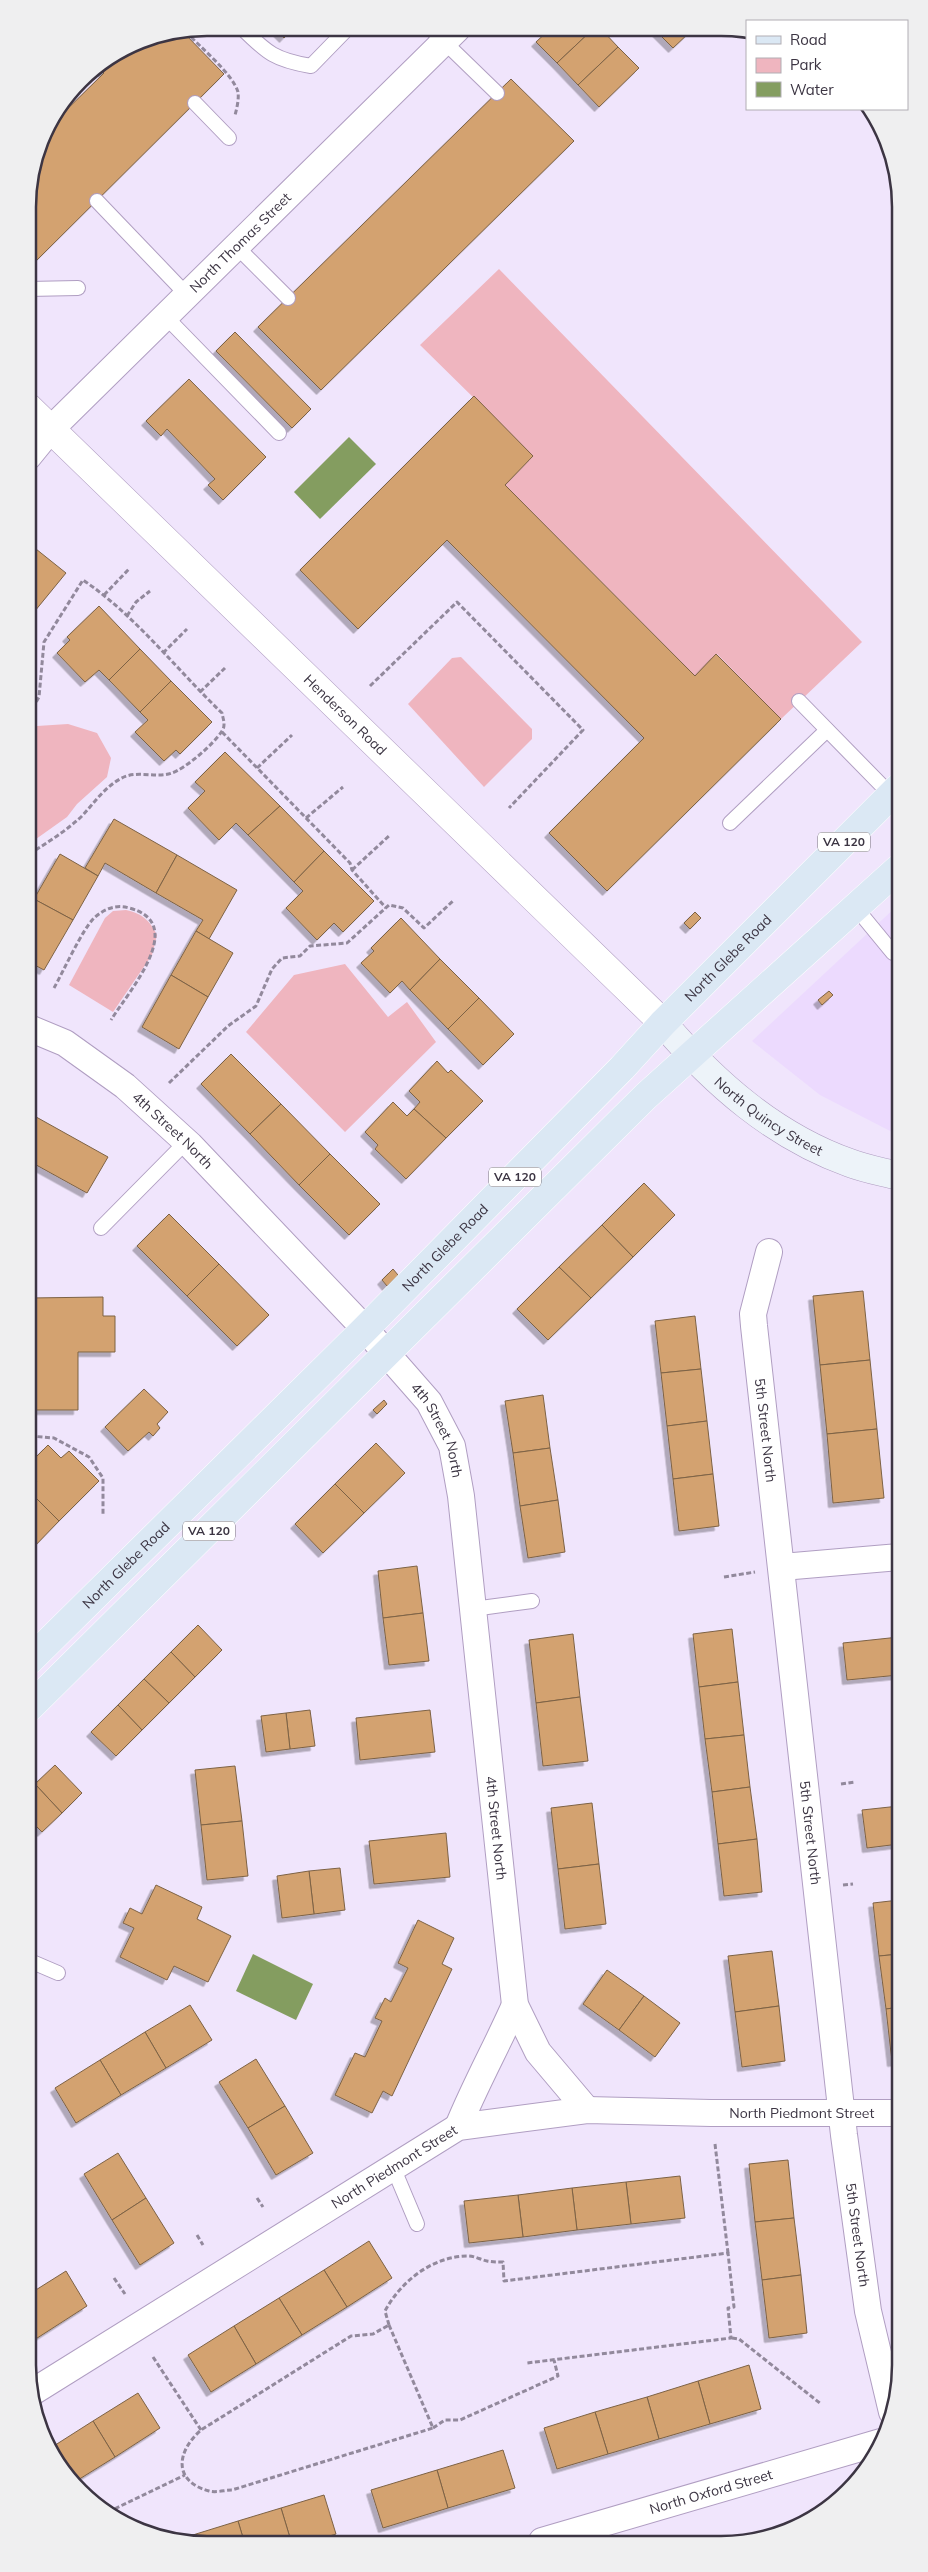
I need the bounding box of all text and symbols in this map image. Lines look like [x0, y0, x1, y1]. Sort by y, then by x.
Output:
legend [746, 20, 908, 110]
text: Road [790, 30, 827, 49]
text: Park [790, 55, 822, 74]
text: Water [790, 80, 834, 99]
street label: North Thomas Street [186, 188, 295, 296]
street label: Henderson Road [300, 670, 391, 759]
road number: VA 120 [818, 832, 870, 852]
street label: North Glebe Road [681, 911, 775, 1005]
street label: North Quincy Street [711, 1073, 826, 1160]
street label: 4th Street North [128, 1088, 217, 1173]
road number: VA 120 [489, 1168, 541, 1186]
street label: North Glebe Road [398, 1200, 492, 1295]
street label: 5th Street North [751, 1377, 780, 1483]
street label: 4th Street North [407, 1379, 467, 1479]
street label: North Glebe Road [78, 1518, 174, 1612]
road number: VA 120 [183, 1522, 235, 1540]
street label: 4th Street North [482, 1775, 511, 1881]
street label: 5th Street North [796, 1780, 825, 1886]
street label: North Piedmont Street [729, 2104, 874, 2122]
street label: North Piedmont Street [328, 2121, 461, 2213]
street label: 5th Street North [842, 2182, 874, 2288]
street label: North Oxford Street [647, 2465, 775, 2518]

